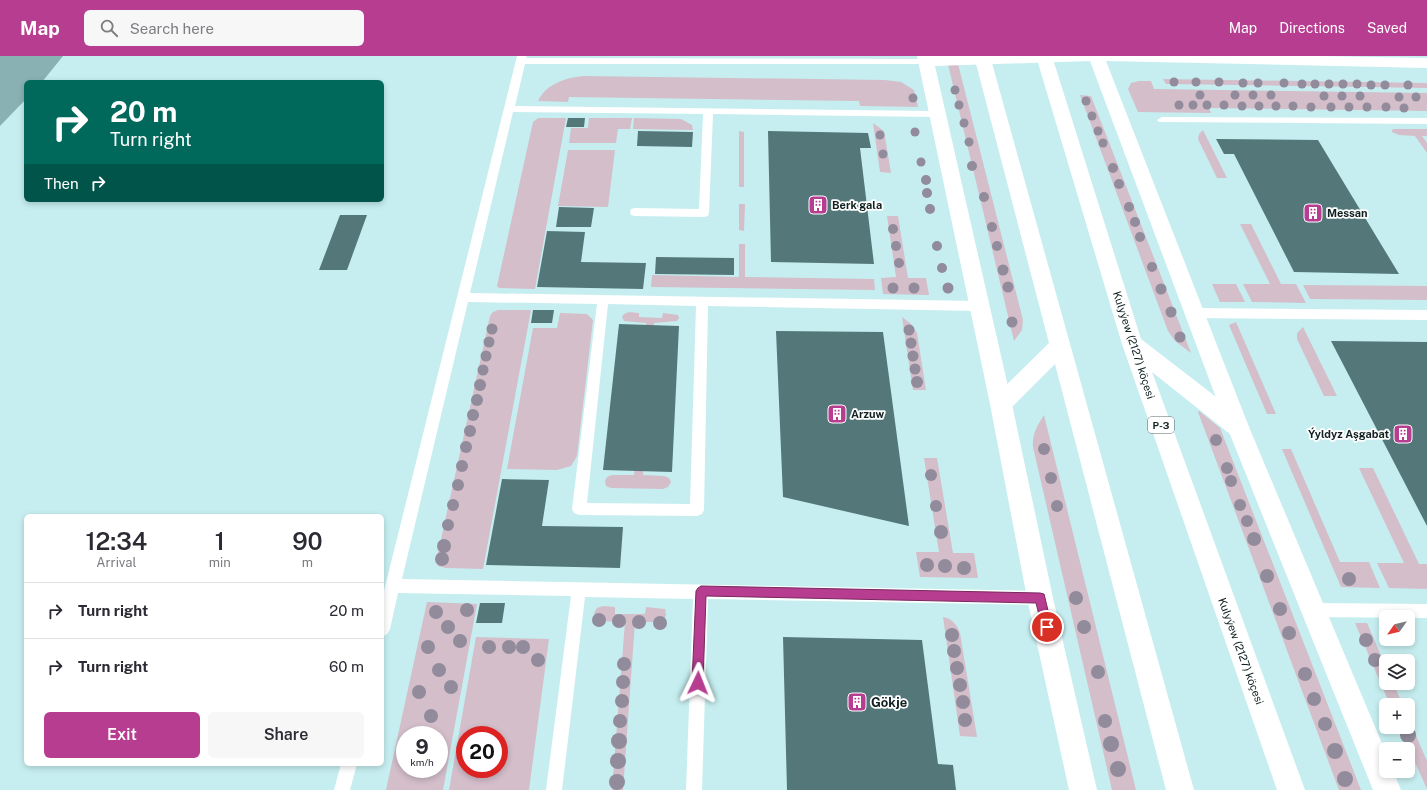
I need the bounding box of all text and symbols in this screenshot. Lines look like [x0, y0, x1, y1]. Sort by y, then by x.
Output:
search box [84, 10, 364, 46]
text: Map [20, 17, 60, 39]
icon: search [98, 17, 120, 39]
text: Search here [130, 20, 214, 37]
text: Map [1229, 20, 1257, 36]
text: Directions [1279, 20, 1345, 36]
text: Saved [1367, 20, 1407, 36]
text: 20 m [110, 95, 177, 128]
icon: right [44, 96, 96, 148]
text: Turn right [110, 129, 192, 150]
icon: right [87, 172, 109, 194]
text: Then [44, 175, 79, 192]
building icon: Berk gala [807, 194, 829, 216]
place label: Berk gala [832, 199, 882, 211]
building icon: Messan [1302, 202, 1324, 224]
place label: Messan [1327, 207, 1368, 219]
street label: Kulyýew (2127) köçesi [1110, 290, 1157, 401]
building icon: Arzuw [826, 403, 848, 425]
place label: Arzuw [851, 408, 885, 420]
road number: P-3 [1148, 417, 1174, 433]
building icon: Ýyldyz Aşgabat [1392, 423, 1414, 445]
place label: Ýyldyz Aşgabat [1308, 427, 1389, 441]
text: 12:34 [85, 527, 147, 555]
text: 1 [215, 527, 225, 555]
text: 90 [292, 527, 323, 555]
text: Arrival [96, 555, 136, 570]
text: min [209, 555, 231, 570]
text: m [302, 555, 313, 570]
street label: Kulyýew (2127) köçesi [1215, 596, 1266, 706]
icon: right [44, 600, 66, 622]
text: Turn right [78, 602, 148, 619]
text: 20 m [329, 602, 364, 619]
pin [1030, 610, 1064, 644]
north arrow [1379, 610, 1415, 646]
map controls [1379, 610, 1415, 778]
icon: arrive [1036, 616, 1058, 638]
button: layers [1379, 654, 1415, 690]
icon: right [44, 656, 66, 678]
text: Turn right [78, 658, 148, 675]
text: 60 m [329, 658, 364, 675]
position arrow [677, 662, 719, 704]
building icon: Gökje [846, 691, 868, 713]
place label: Gökje [871, 695, 907, 710]
button: + [1379, 698, 1415, 734]
button: Exit [44, 712, 200, 758]
button: Share [208, 712, 364, 758]
speed limit sign: 20 [456, 726, 508, 778]
text: 9 [415, 735, 429, 759]
button: − [1379, 742, 1415, 778]
text: km/h [410, 756, 434, 768]

